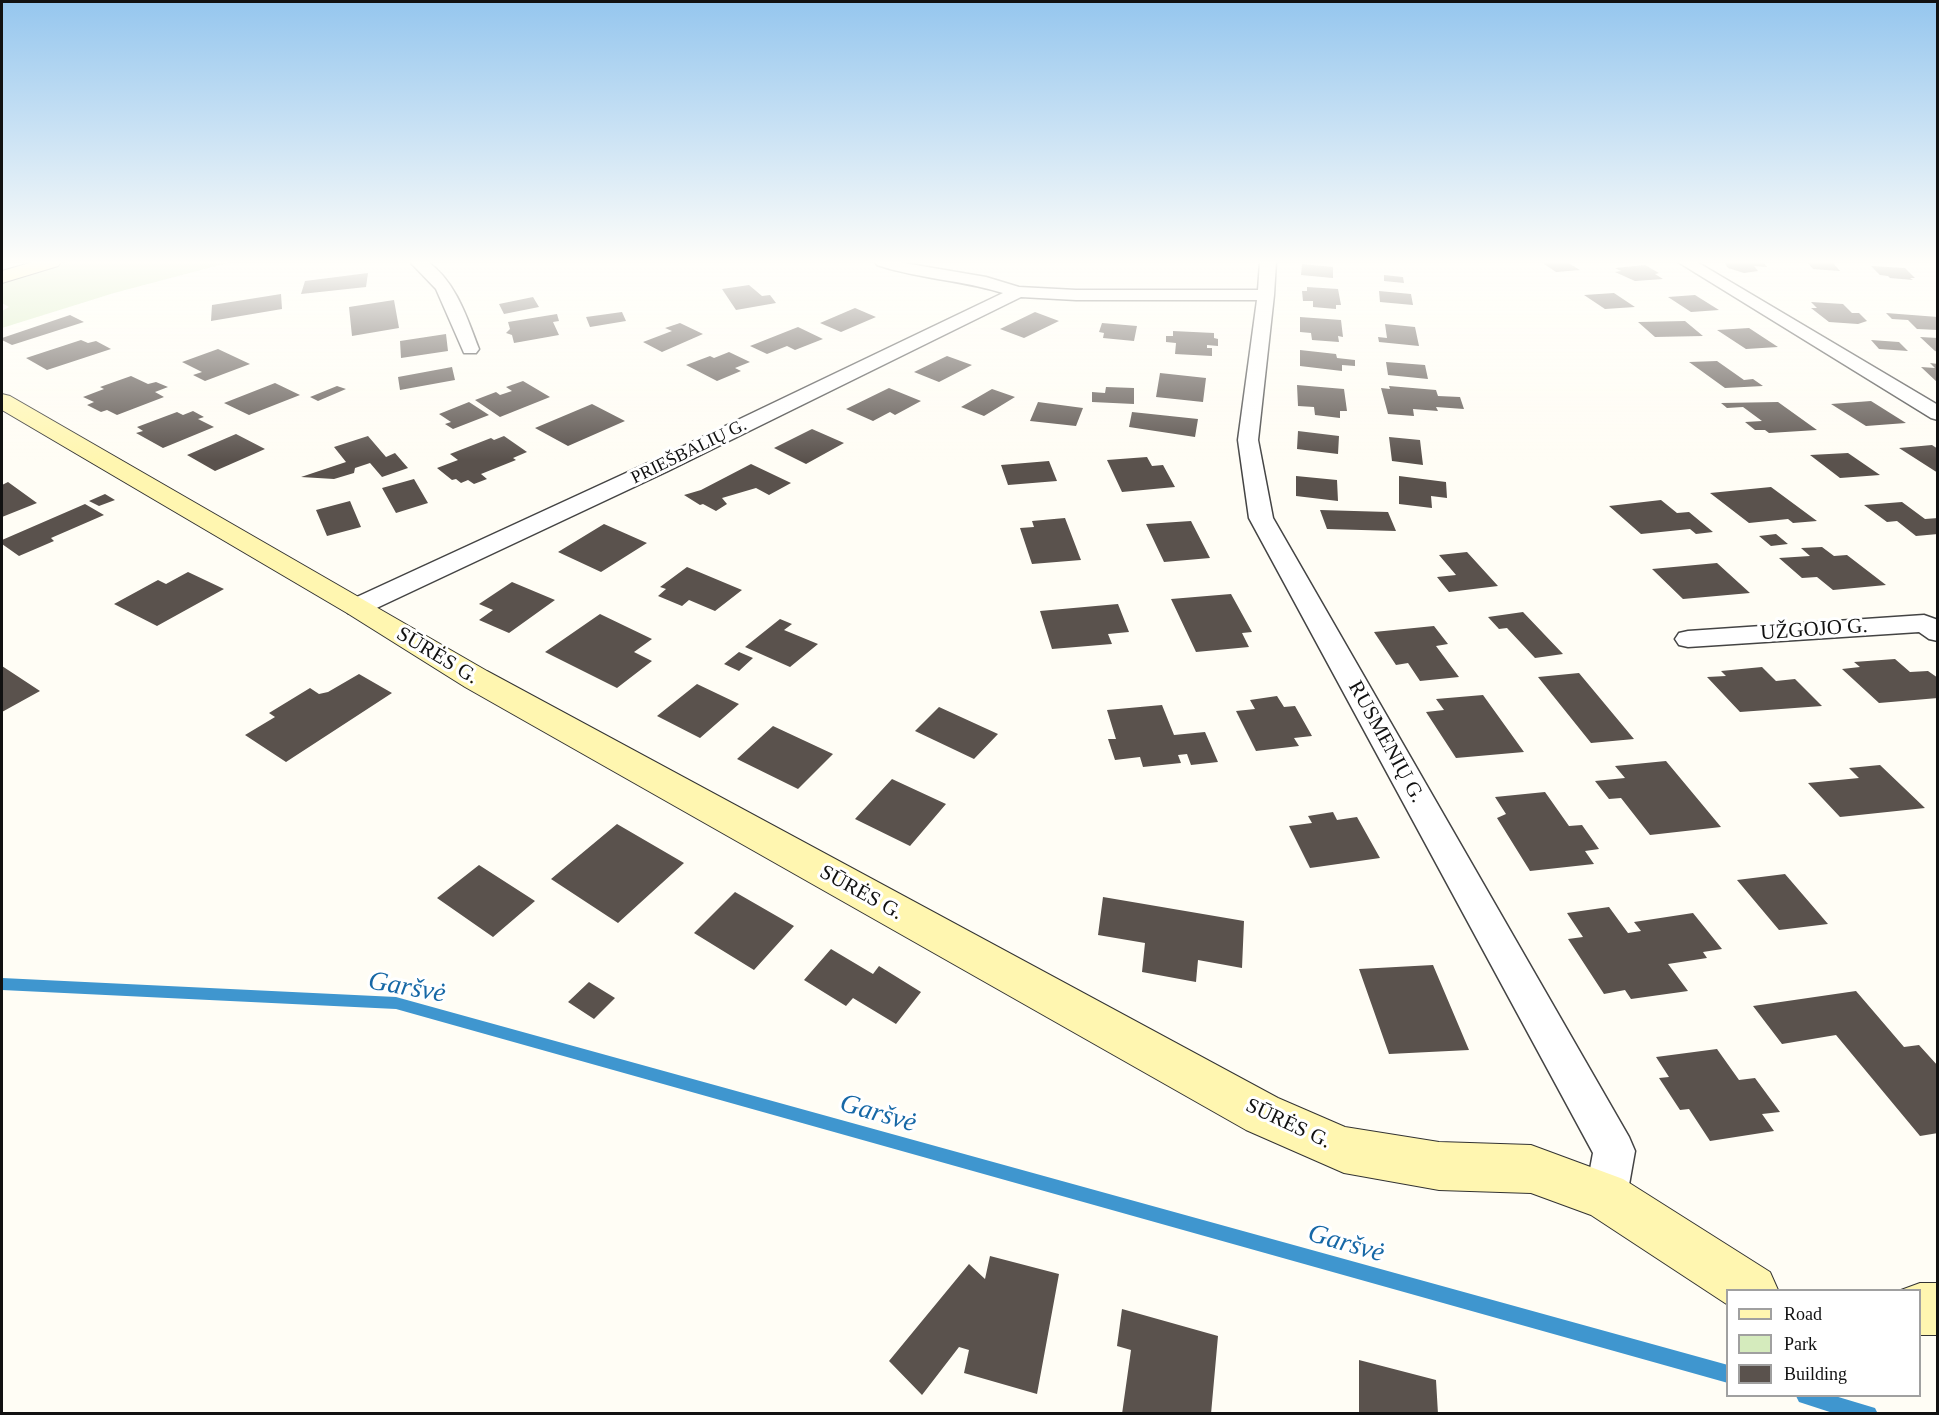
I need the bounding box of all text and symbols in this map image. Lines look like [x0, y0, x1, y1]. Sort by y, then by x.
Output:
street label: PRIEŠBALIŲ G. [628, 415, 750, 489]
street label: UŽGOJO G. [1760, 614, 1868, 646]
street label: SŪRĖS G. [391, 622, 483, 690]
street label: RUSMENIŲ G. [1342, 677, 1430, 807]
street label: SŪRĖS G. [815, 860, 907, 926]
water label: Garšvė [366, 965, 448, 1011]
water label: Garšvė [836, 1088, 920, 1140]
street label: SŪRĖS G. [1241, 1093, 1335, 1155]
water label: Garšvė [1304, 1218, 1388, 1270]
legend [1726, 1289, 1921, 1397]
text: Road [1784, 1304, 1822, 1324]
text: Park [1784, 1334, 1817, 1354]
text: Building [1784, 1364, 1847, 1384]

